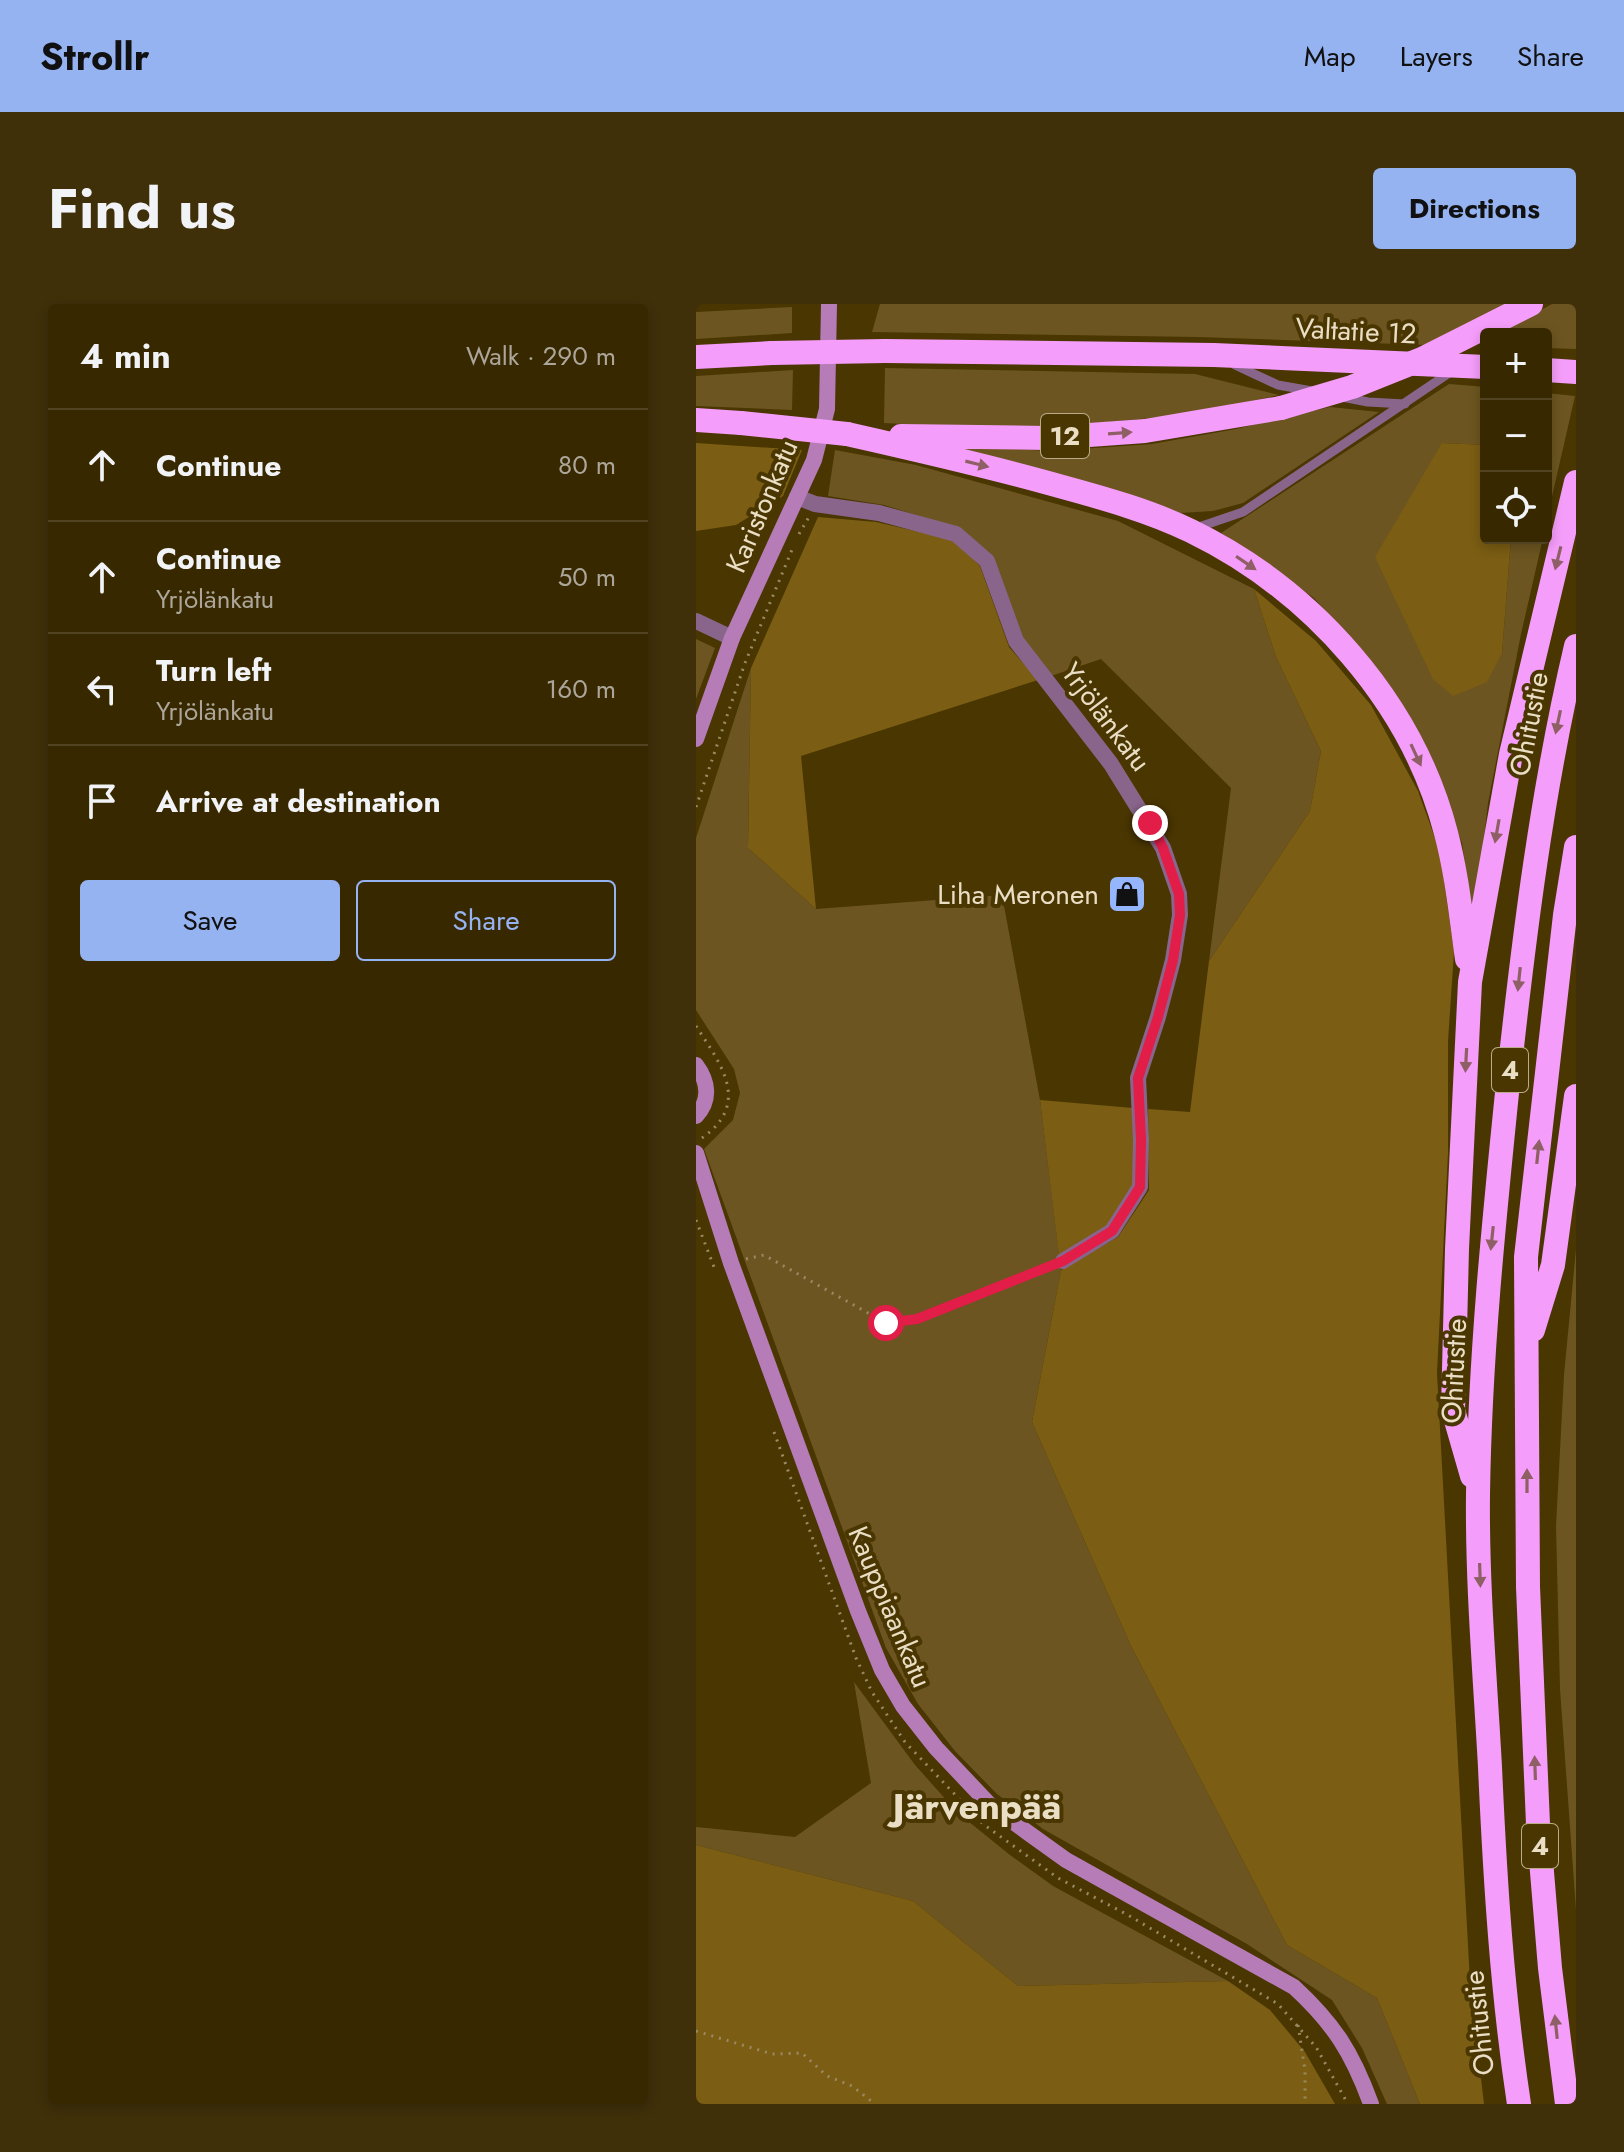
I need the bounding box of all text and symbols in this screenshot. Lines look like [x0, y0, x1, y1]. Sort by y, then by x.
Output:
text: Strollr [40, 29, 149, 84]
text: Map [1304, 36, 1356, 77]
text: Layers [1400, 36, 1473, 77]
text: Share [1517, 36, 1584, 77]
text: Find us [48, 168, 236, 249]
button: Directions [1373, 168, 1576, 249]
street label: Valtatie 12 [1294, 307, 1418, 355]
map controls [1480, 328, 1552, 544]
button: + [1480, 328, 1552, 400]
text: 4 min [80, 332, 171, 381]
text: Walk · 290 m [466, 337, 616, 375]
button: − [1480, 400, 1552, 472]
road number: 12 [1041, 414, 1089, 458]
one-way arrow [1108, 426, 1133, 439]
street label: Karistonkatu [716, 433, 808, 579]
icon: ahead [80, 443, 124, 487]
text: Continue [156, 444, 282, 487]
text: 80 m [558, 446, 616, 484]
one-way arrow [965, 458, 990, 470]
button: locate [1480, 472, 1552, 544]
text: Continue [156, 537, 282, 580]
one-way arrow [1551, 546, 1563, 571]
icon: ahead [80, 555, 124, 599]
one-way arrow [1236, 555, 1257, 570]
text: 50 m [558, 558, 616, 596]
text: Yrjölänkatu [156, 580, 274, 618]
text: Turn left [156, 649, 271, 692]
street label: Yrjölänkatu [1051, 654, 1161, 780]
icon: left [80, 667, 124, 711]
street label: Ohitustie [1499, 668, 1559, 780]
text: 160 m [546, 670, 616, 708]
text: Yrjölänkatu [156, 692, 274, 730]
one-way arrow [1552, 710, 1564, 735]
one-way arrow [1409, 743, 1423, 767]
icon: arrive [80, 779, 124, 823]
text: Arrive at destination [156, 780, 441, 823]
route end [1132, 805, 1168, 841]
one-way arrow [1490, 818, 1502, 843]
shop icon: Liha Meronen [1106, 873, 1148, 915]
place label: Liha Meronen [937, 874, 1099, 915]
button: Save [80, 880, 340, 961]
button: Share [356, 880, 616, 961]
one-way arrow [1513, 967, 1526, 992]
one-way arrow [1459, 1048, 1472, 1073]
road number: 4 [1492, 1048, 1528, 1092]
one-way arrow [1531, 1139, 1544, 1164]
one-way arrow [1485, 1226, 1498, 1251]
route start [868, 1305, 904, 1341]
street label: Ohitustie [1431, 1317, 1477, 1425]
one-way arrow [1521, 1468, 1533, 1493]
street label: Kauppiaankatu [838, 1520, 942, 1694]
one-way arrow [1474, 1563, 1487, 1588]
one-way arrow [1529, 1755, 1542, 1780]
district label: Järvenpää [887, 1780, 1061, 1832]
road number: 4 [1522, 1824, 1558, 1868]
street label: Ohitustie [1453, 1969, 1505, 2077]
one-way arrow [1550, 2014, 1563, 2039]

